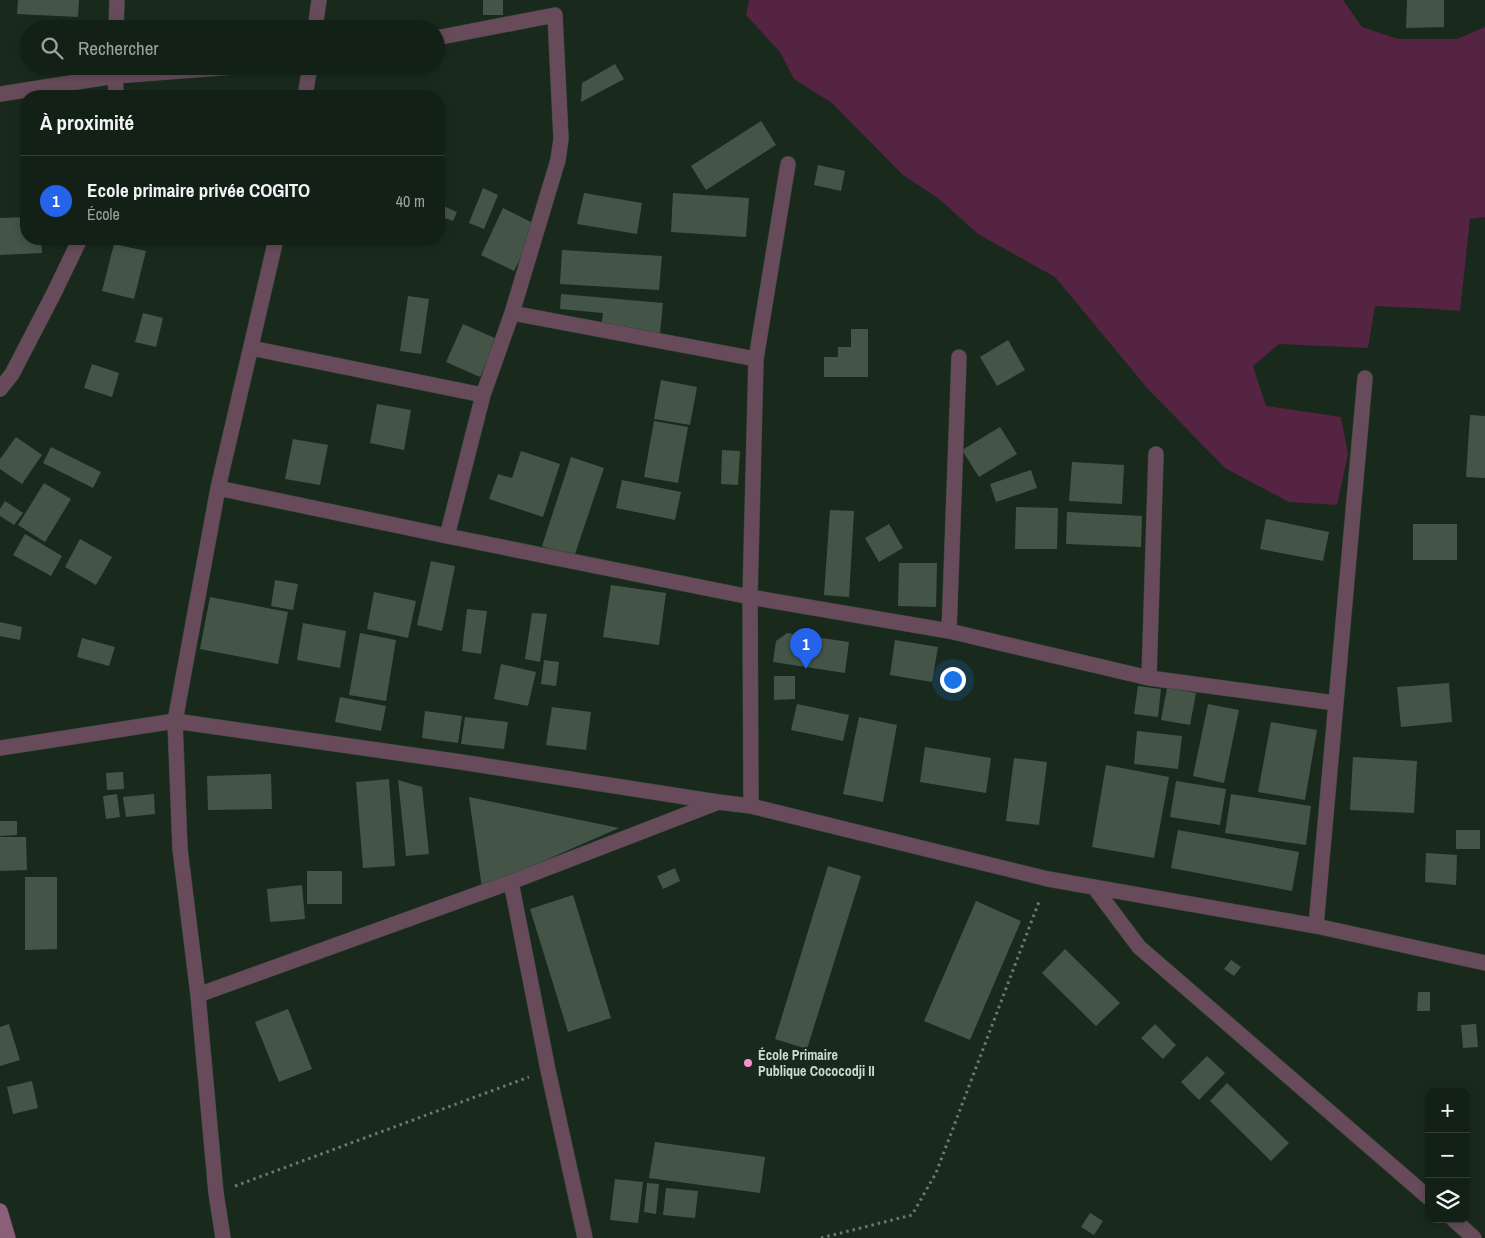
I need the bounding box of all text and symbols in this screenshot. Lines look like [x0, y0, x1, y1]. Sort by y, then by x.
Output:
search box [20, 20, 445, 75]
icon: search [38, 34, 66, 62]
text: Rechercher [78, 35, 159, 61]
text: À proximité [40, 108, 134, 137]
text: Ecole primaire privée COGITO [87, 177, 310, 203]
text: 1 [52, 190, 60, 212]
text: 40 m [396, 190, 425, 212]
text: École [87, 203, 120, 225]
pin: 1 [790, 628, 822, 669]
your location [940, 667, 966, 693]
place label: École Primaire Publique Cococodji II [758, 1046, 875, 1080]
marker: École Primaire Publique Cococodji II [742, 1057, 754, 1069]
map controls [1425, 1088, 1470, 1223]
button: + [1425, 1088, 1470, 1133]
button: − [1425, 1133, 1470, 1178]
button: layers [1425, 1178, 1470, 1223]

